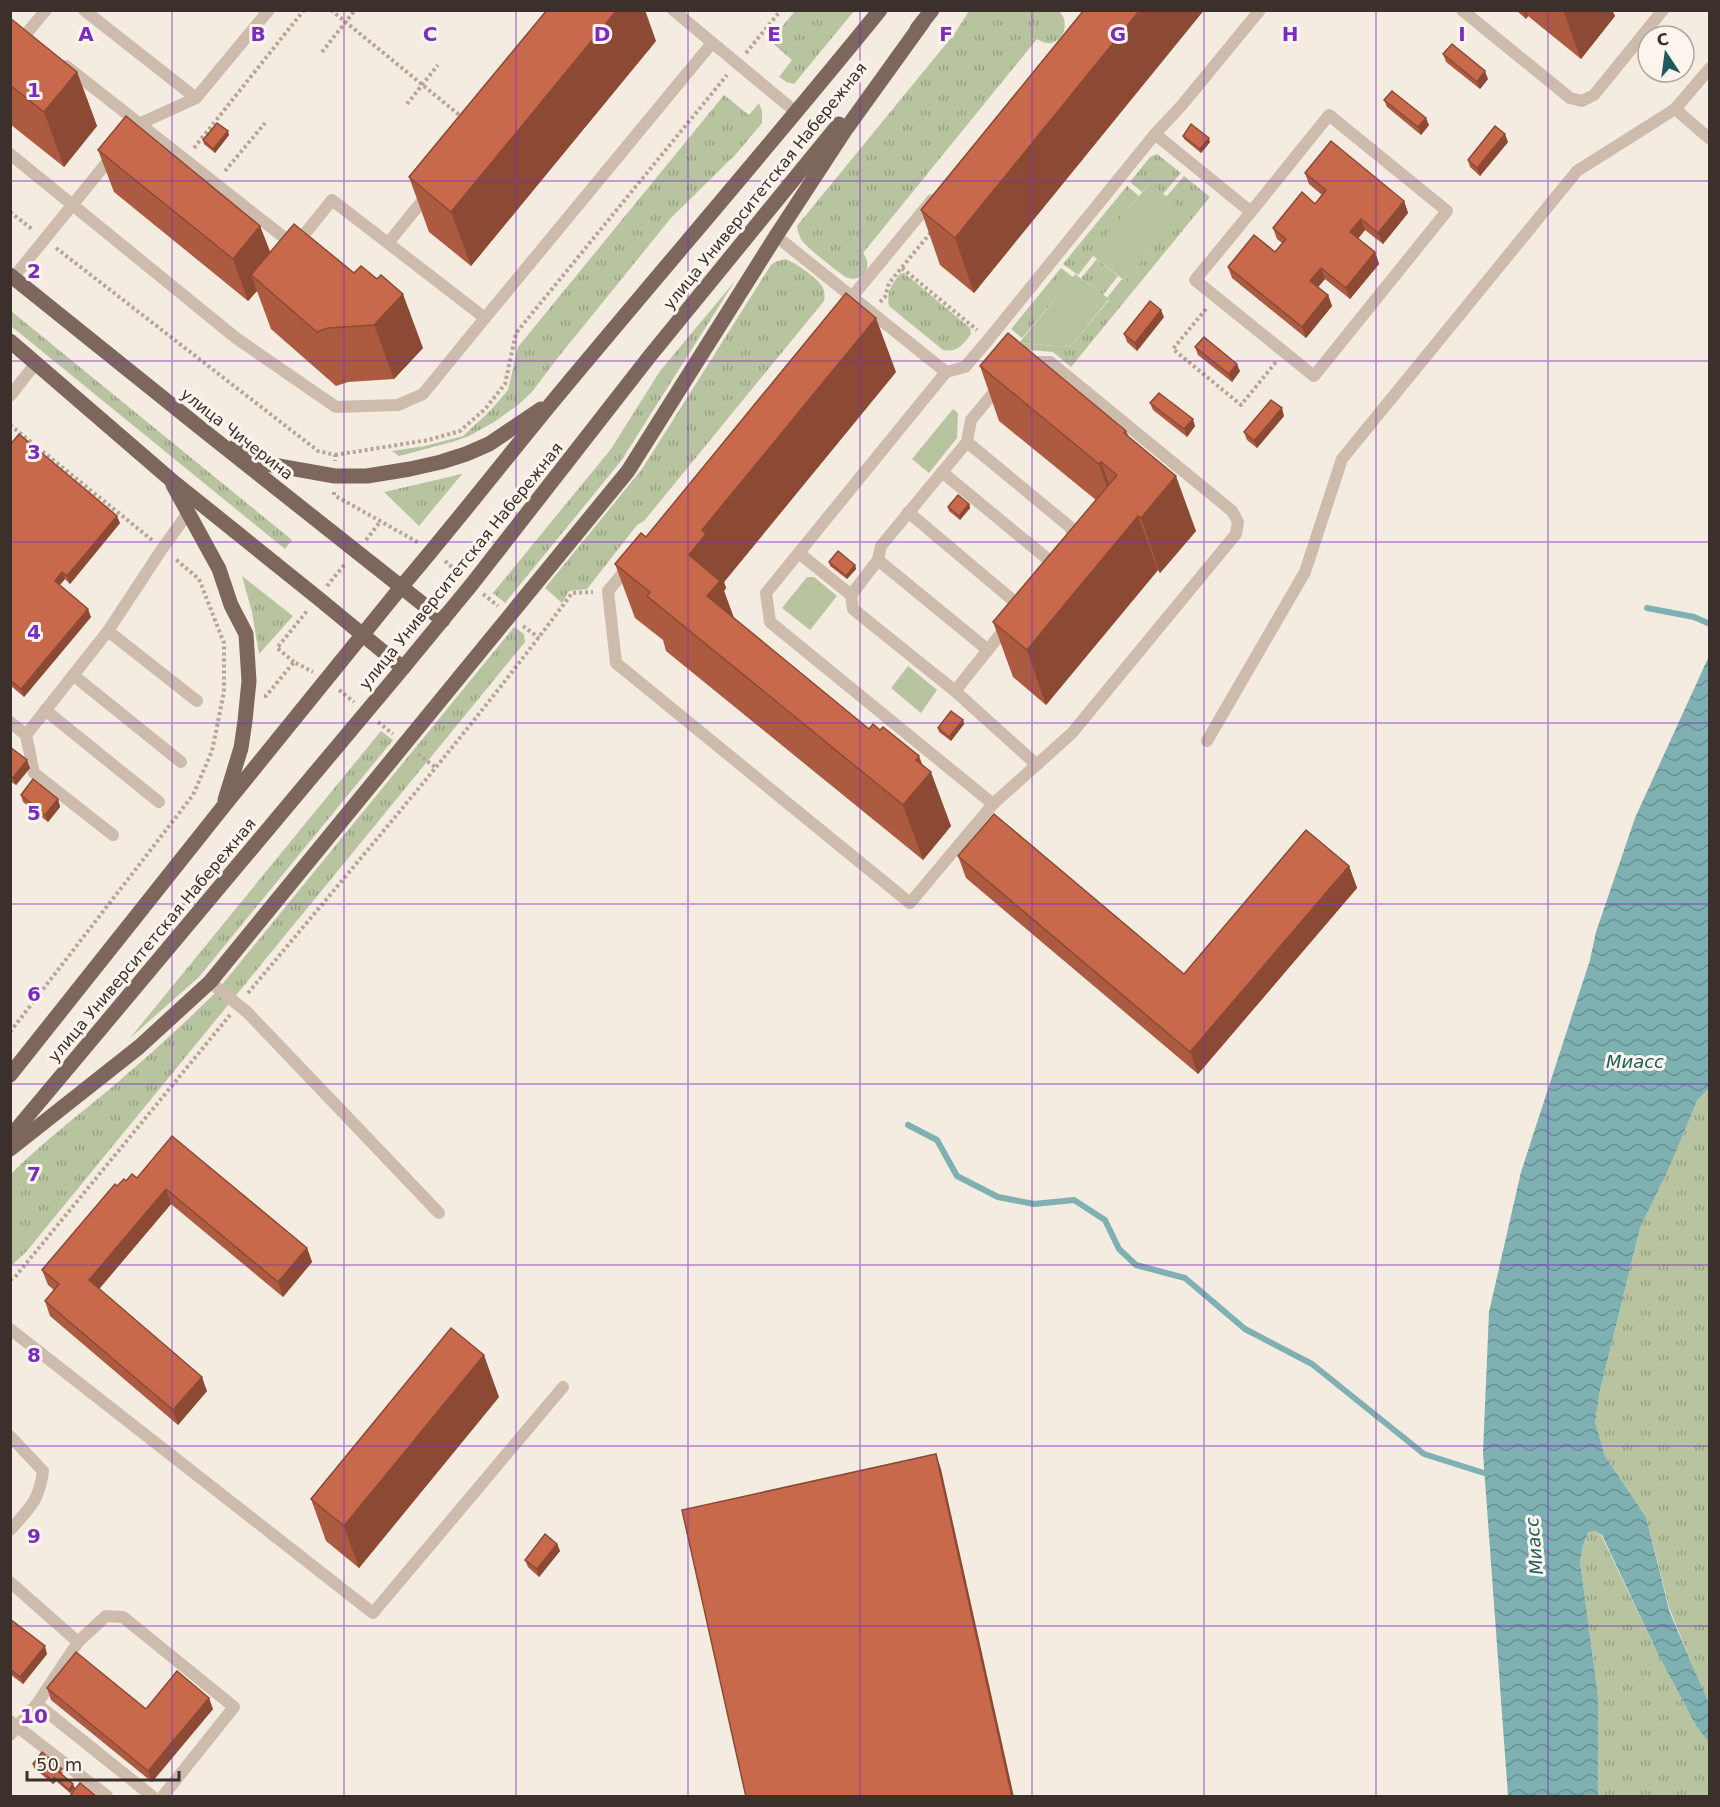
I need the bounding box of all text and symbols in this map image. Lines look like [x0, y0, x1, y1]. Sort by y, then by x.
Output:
text: A [78, 22, 94, 46]
text: B [250, 22, 266, 46]
text: C [423, 22, 437, 46]
text: D [594, 22, 610, 46]
text: E [767, 22, 781, 46]
text: F [939, 22, 953, 46]
text: G [1110, 22, 1126, 46]
text: H [1282, 22, 1298, 46]
text: I [1458, 22, 1466, 46]
north arrow [1636, 24, 1696, 84]
text: С [1655, 29, 1671, 50]
street label: улица Университетская Набережная [659, 59, 871, 313]
text: 1 [27, 78, 41, 102]
text: 2 [27, 259, 41, 283]
street label: улица Чичерина [177, 384, 297, 484]
street label: улица Университетская Набережная [355, 439, 567, 693]
text: 3 [27, 440, 41, 464]
text: 4 [27, 620, 41, 644]
text: 5 [27, 801, 41, 825]
street label: улица Университетская Набережная [44, 814, 260, 1066]
text: 6 [27, 982, 41, 1006]
water label: Миасс [1606, 1051, 1664, 1072]
text: 7 [27, 1162, 41, 1186]
text: 8 [27, 1343, 41, 1367]
water label: Миасс [1521, 1516, 1547, 1576]
text: 9 [27, 1524, 41, 1548]
text: 10 [20, 1704, 48, 1728]
scale bar [27, 1744, 178, 1782]
text: 50 m [36, 1754, 82, 1775]

